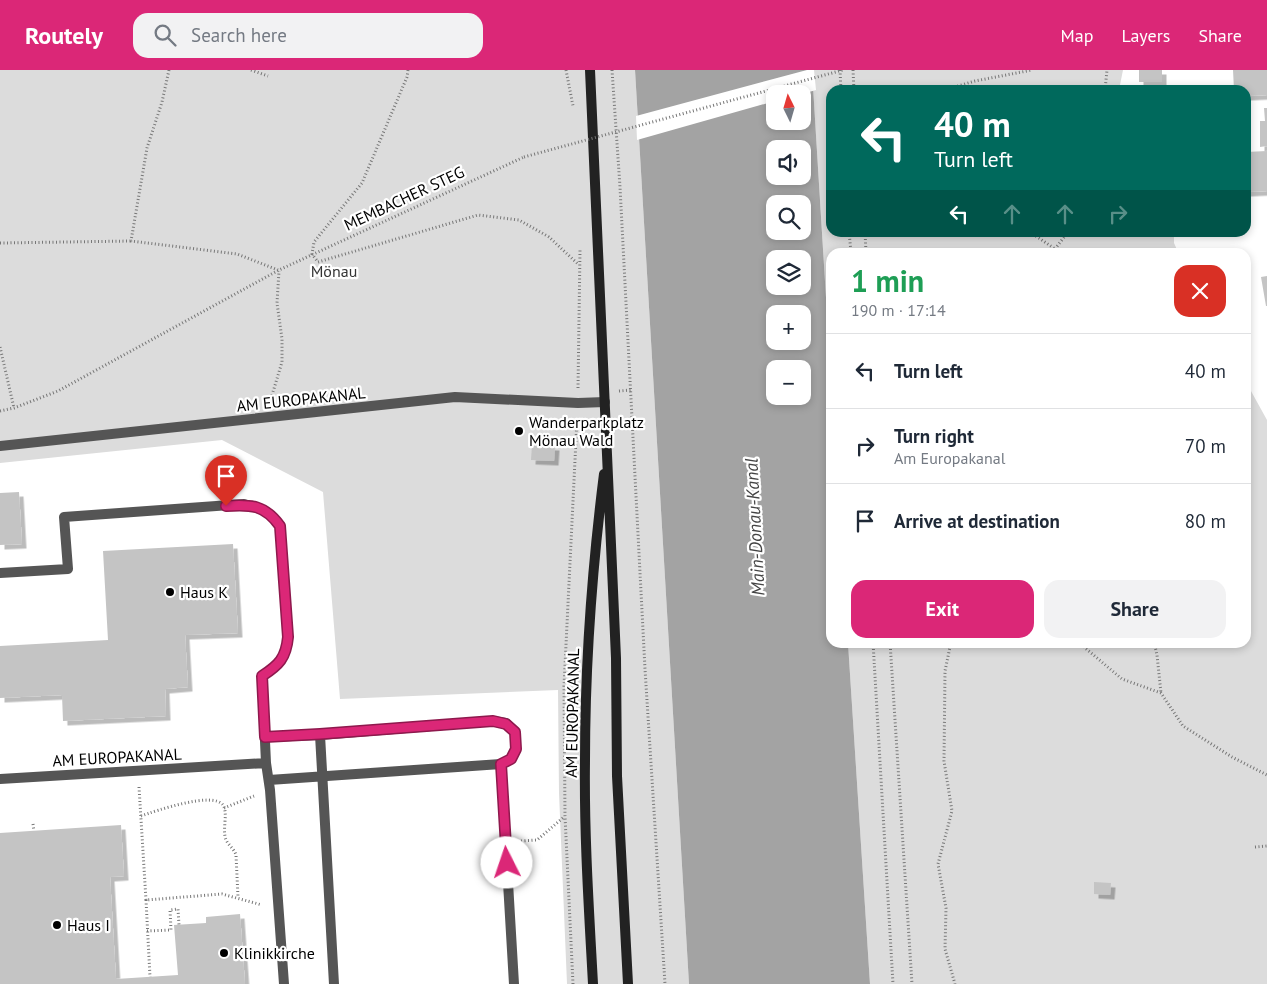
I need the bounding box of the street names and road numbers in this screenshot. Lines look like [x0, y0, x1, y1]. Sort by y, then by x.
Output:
street label: MEMBACHER STEG [341, 161, 467, 235]
street label: AM EUROPAKANAL [236, 382, 366, 416]
street label: AM EUROPAKANAL [561, 648, 583, 778]
street label: AM EUROPAKANAL [52, 744, 182, 770]

